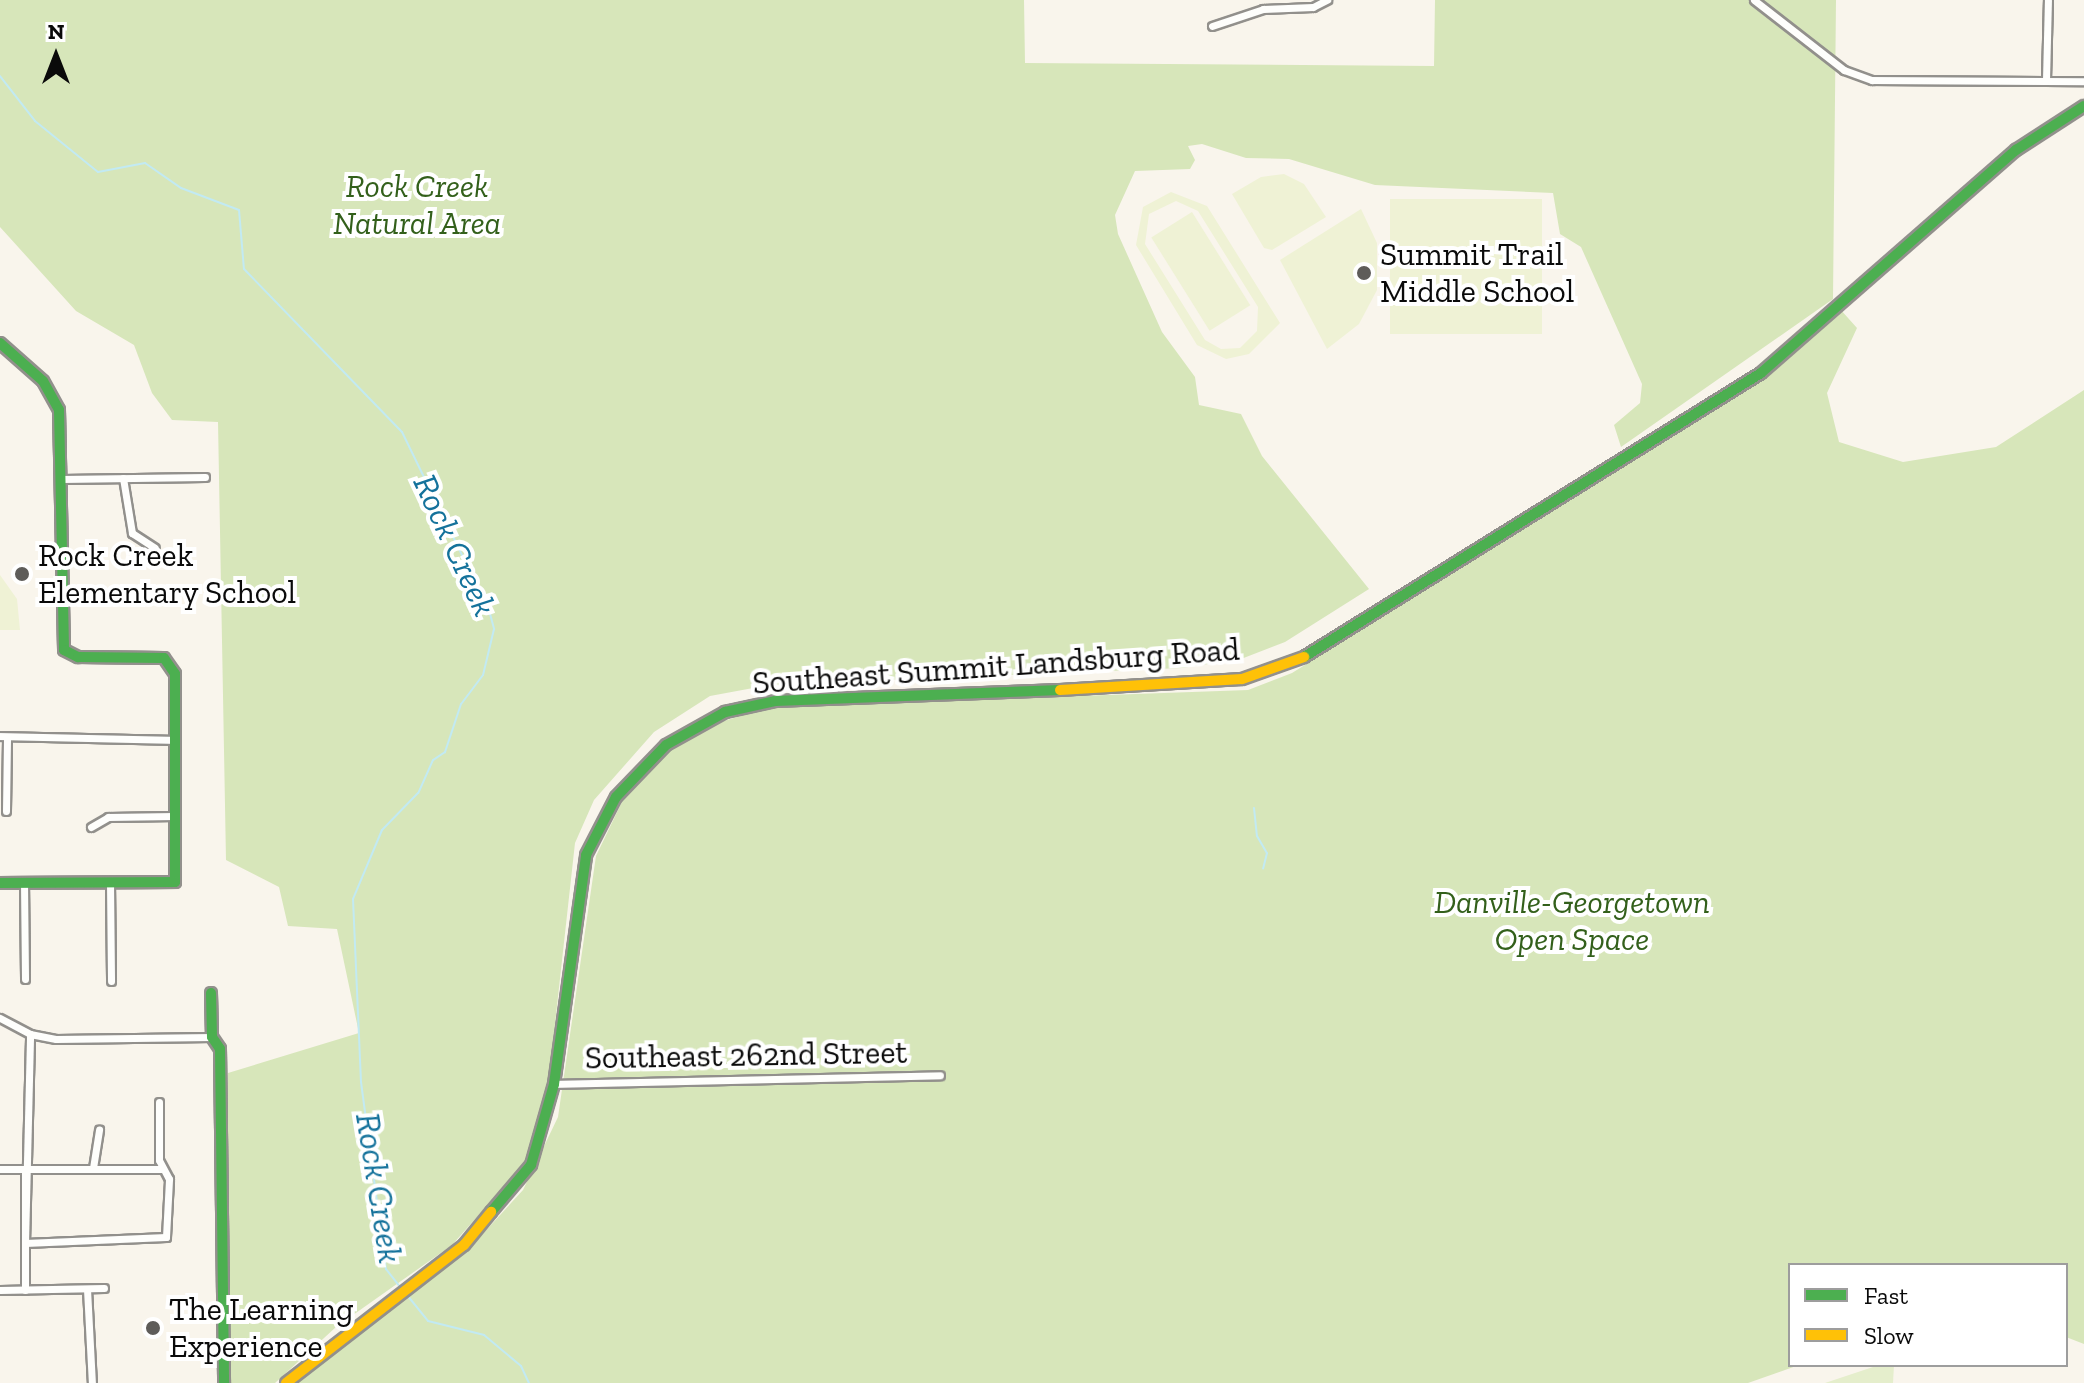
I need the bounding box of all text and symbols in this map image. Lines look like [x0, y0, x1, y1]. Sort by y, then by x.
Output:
north arrow [16, 16, 96, 96]
text: N [48, 18, 64, 45]
park label: Rock Creek Natural Area [333, 168, 501, 243]
place label: Summit Trail Middle School [1380, 236, 1574, 311]
marker: Summit Trail Middle School [1355, 264, 1373, 282]
water label: Rock Creek [404, 468, 506, 622]
place label: Rock Creek Elementary School [38, 537, 297, 612]
marker: Rock Creek Elementary School [13, 565, 31, 583]
street label: Southeast Summit Landsburg Road [751, 630, 1241, 702]
park label: Danville-Georgetown Open Space [1434, 884, 1710, 959]
street label: Southeast 262nd Street [585, 1033, 907, 1077]
water label: Rock Creek [347, 1110, 411, 1266]
legend [1788, 1263, 2068, 1367]
text: Fast [1864, 1281, 1908, 1310]
place label: The Learning Experience [169, 1291, 354, 1366]
marker: The Learning Experience [144, 1319, 162, 1337]
text: Slow [1864, 1321, 1914, 1350]

